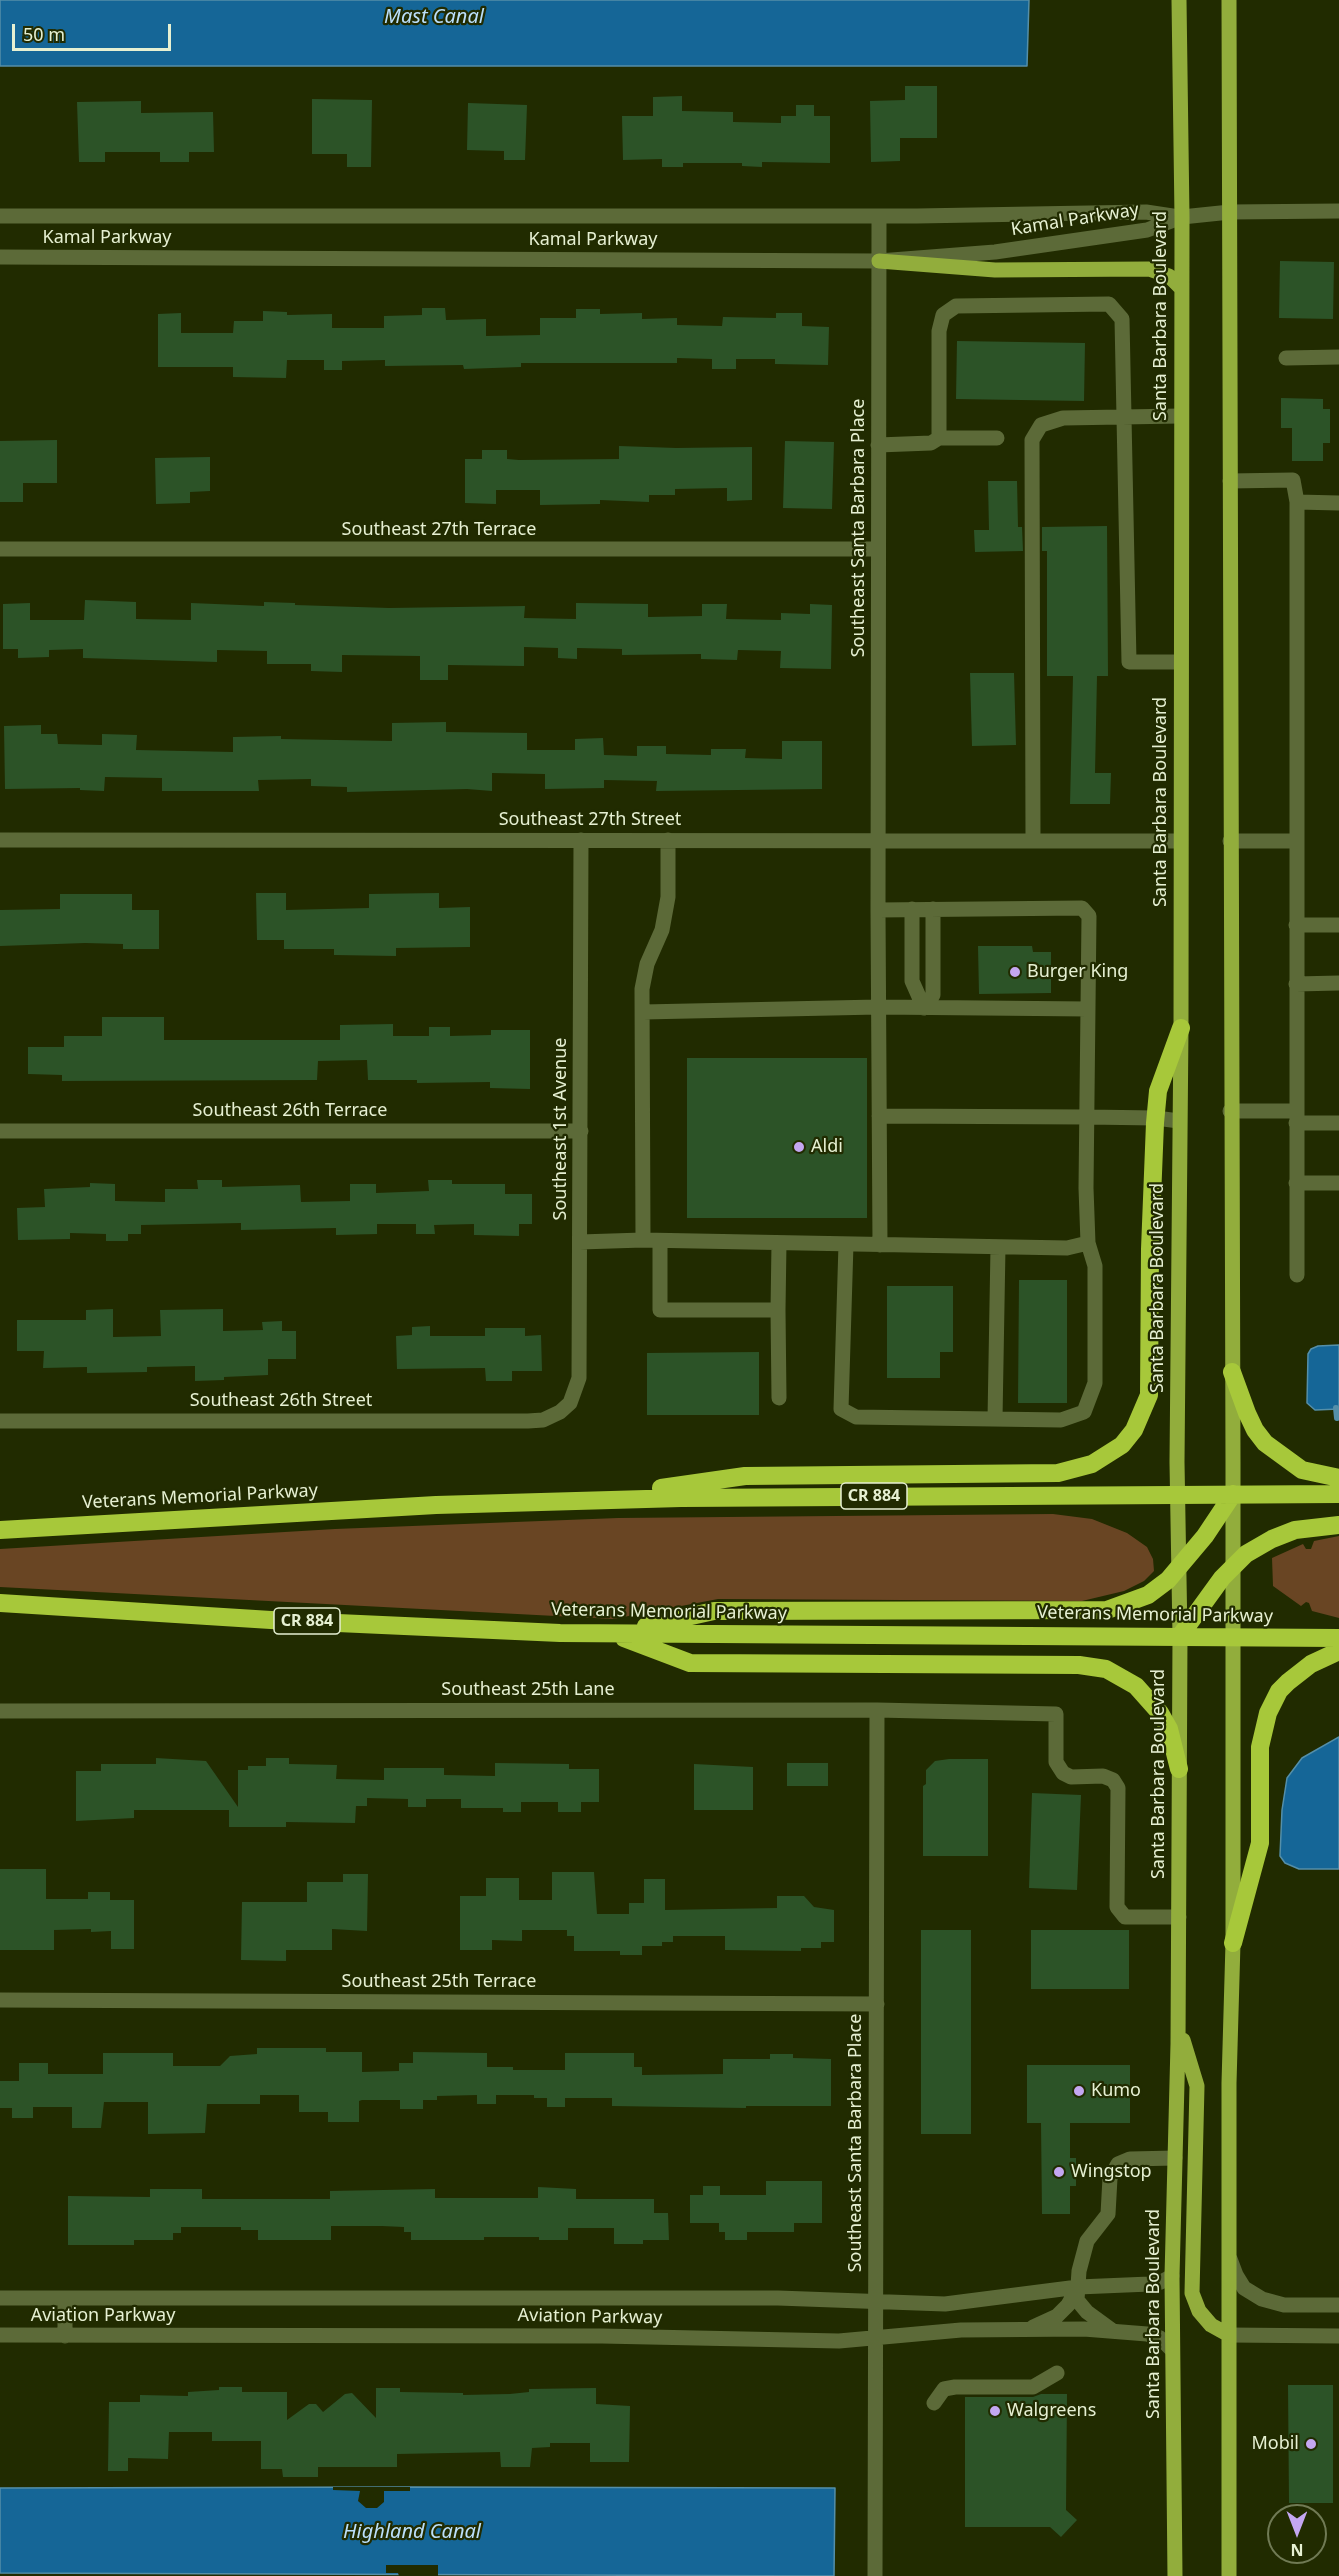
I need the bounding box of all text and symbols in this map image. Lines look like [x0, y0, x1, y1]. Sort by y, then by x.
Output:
water label: Mast Canal [384, 5, 484, 29]
scale bar [15, 12, 174, 50]
text: 50 m [23, 22, 65, 46]
street label: Kamal Parkway [1010, 199, 1140, 241]
street label: Santa Barbara Boulevard [1150, 211, 1172, 421]
street label: Kamal Parkway [43, 227, 171, 249]
street label: Kamal Parkway [529, 229, 657, 251]
street label: Southeast Santa Barbara Place [848, 399, 870, 657]
street label: Southeast 27th Terrace [342, 519, 536, 541]
street label: Santa Barbara Boulevard [1150, 697, 1172, 907]
street label: Southeast 27th Street [499, 809, 681, 831]
place label: Burger King [1027, 961, 1128, 983]
marker: Burger King [1008, 965, 1022, 979]
street label: Southeast 1st Avenue [550, 1038, 572, 1220]
street label: Southeast 26th Terrace [193, 1100, 387, 1122]
place label: Aldi [811, 1136, 843, 1158]
marker: Aldi [792, 1140, 806, 1154]
street label: Santa Barbara Boulevard [1147, 1183, 1169, 1393]
street label: Southeast 26th Street [190, 1390, 372, 1412]
street label: Veterans Memorial Parkway [82, 1480, 318, 1514]
road number: CR 884 [841, 1483, 907, 1509]
street label: Veterans Memorial Parkway [551, 1599, 787, 1625]
street label: Veterans Memorial Parkway [1037, 1602, 1273, 1628]
road number: CR 884 [274, 1608, 340, 1634]
street label: Santa Barbara Boulevard [1148, 1669, 1170, 1879]
street label: Southeast 25th Lane [441, 1679, 615, 1701]
street label: Southeast 25th Terrace [342, 1971, 536, 1993]
street label: Southeast Santa Barbara Place [845, 2014, 867, 2272]
place label: Kumo [1091, 2080, 1141, 2102]
marker: Kumo [1072, 2084, 1086, 2098]
place label: Wingstop [1071, 2161, 1152, 2183]
marker: Wingstop [1052, 2165, 1066, 2179]
street label: Santa Barbara Boulevard [1143, 2209, 1165, 2419]
street label: Aviation Parkway [31, 2305, 175, 2327]
street label: Aviation Parkway [517, 2305, 663, 2329]
place label: Walgreens [1007, 2400, 1096, 2422]
marker: Walgreens [988, 2404, 1002, 2418]
place label: Mobil [1251, 2433, 1299, 2455]
marker: Mobil [1304, 2437, 1318, 2451]
north arrow [1267, 2504, 1327, 2564]
water label: Highland Canal [343, 2520, 481, 2544]
text: N [1291, 2539, 1304, 2561]

